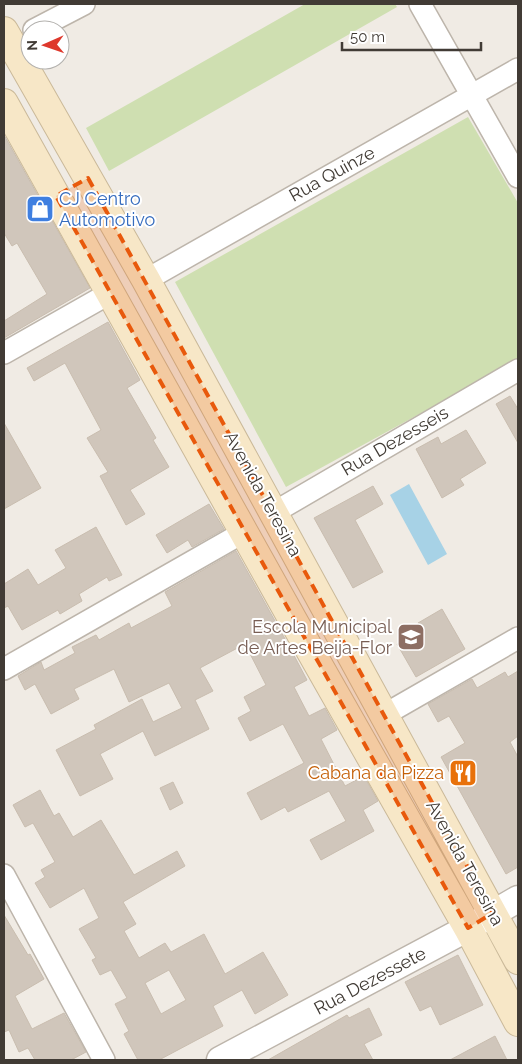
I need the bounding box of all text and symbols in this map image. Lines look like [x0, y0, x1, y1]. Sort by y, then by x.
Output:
north arrow [20, 20, 70, 70]
scale bar [342, 20, 481, 52]
text: 50 m [350, 28, 385, 46]
text: N [24, 40, 40, 51]
street label: Rua Quinze [285, 141, 379, 206]
place label: CJ Centro Automotivo [59, 188, 156, 230]
shop icon: CJ Centro Automotivo [25, 194, 55, 224]
street label: Rua Dezesseis [338, 401, 452, 480]
street label: Avenida Teresina [220, 427, 307, 560]
place label: Escola Municipal de Artes Beija-Flor [238, 616, 393, 658]
school or university icon: Escola Municipal de Artes Beija-Flor [396, 622, 426, 652]
restaurant icon: Cabana da Pizza [448, 758, 478, 788]
place label: Cabana da Pizza [308, 762, 444, 783]
street label: Avenida Teresina [422, 796, 509, 929]
street label: Rua Dezessete [310, 942, 430, 1019]

